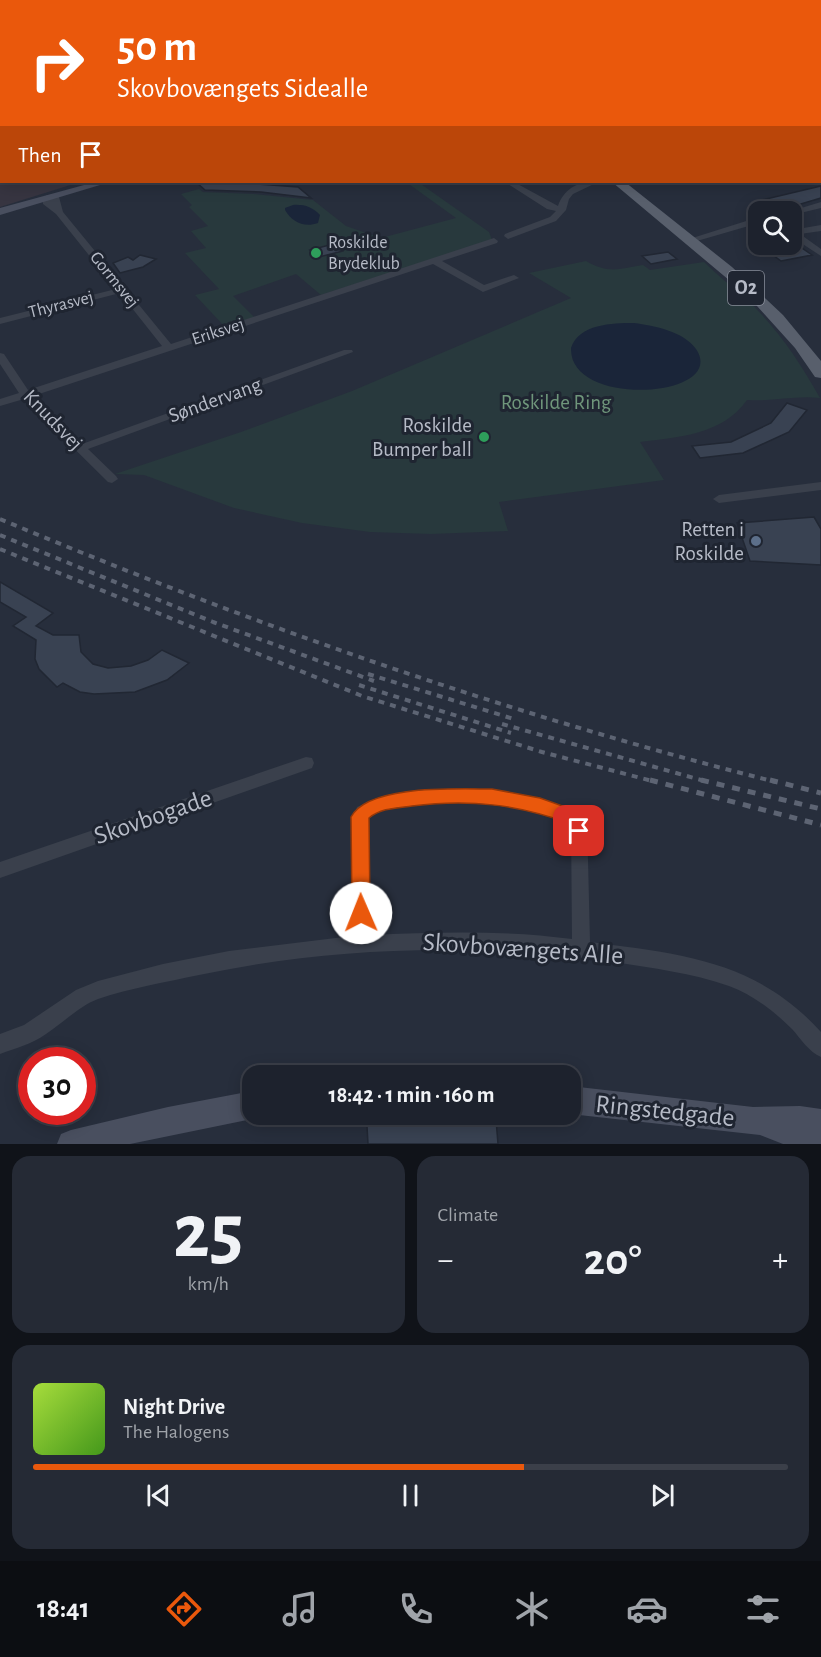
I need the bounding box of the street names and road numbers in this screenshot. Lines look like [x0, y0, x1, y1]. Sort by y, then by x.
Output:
street label: Gormsvej [86, 249, 142, 311]
road number: O2 [728, 271, 764, 305]
street label: Thyrasvej [27, 288, 95, 322]
street label: Eriksvej [190, 315, 246, 349]
street label: Søndervang [166, 373, 265, 426]
street label: Knudsvej [19, 386, 87, 454]
street label: Skovbogade [91, 785, 215, 849]
street label: Skovbovængets Alle [422, 929, 624, 969]
street label: Ringstedgade [594, 1091, 736, 1131]

